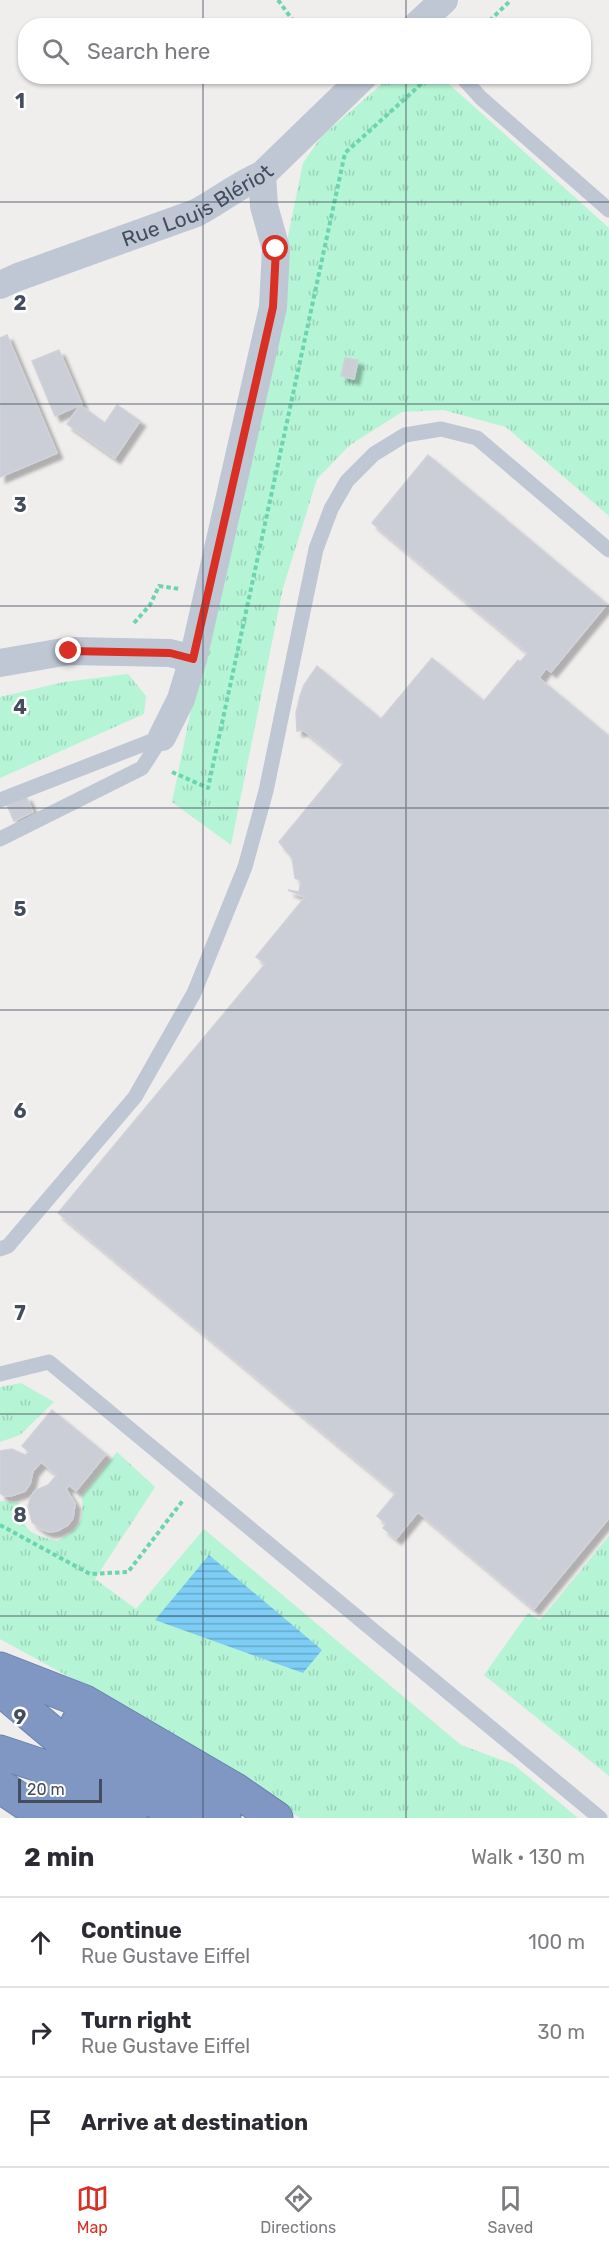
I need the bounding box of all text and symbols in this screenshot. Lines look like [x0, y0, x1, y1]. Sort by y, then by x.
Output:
search box [18, 18, 591, 84]
icon: search [39, 35, 72, 68]
text: Search here [87, 38, 210, 65]
text: 1 [15, 89, 25, 113]
street label: Rue Louis Blériot [118, 159, 278, 251]
route start [262, 235, 288, 261]
text: 2 [14, 291, 27, 315]
text: 3 [13, 493, 27, 517]
route end [55, 637, 81, 663]
text: 4 [13, 695, 27, 719]
text: 5 [14, 897, 27, 921]
text: 6 [13, 1099, 27, 1123]
text: 7 [14, 1301, 26, 1325]
text: 8 [13, 1503, 27, 1527]
text: 9 [14, 1705, 27, 1729]
scale bar [18, 1776, 102, 1804]
text: 20 m [27, 1780, 65, 1799]
text: 2 min [24, 1842, 94, 1873]
text: Walk · 130 m [471, 1845, 585, 1869]
text: Continue [81, 1917, 182, 1944]
icon: ahead [24, 1926, 57, 1959]
text: 100 m [528, 1930, 585, 1954]
text: Rue Gustave Eiffel [81, 1944, 250, 1968]
text: Turn right [81, 2007, 191, 2034]
icon: right [24, 2016, 57, 2049]
text: 30 m [538, 2020, 585, 2044]
text: Rue Gustave Eiffel [81, 2034, 250, 2058]
icon: arrive [24, 2106, 57, 2139]
text: Arrive at destination [81, 2109, 308, 2136]
tab: Map [76, 2182, 109, 2237]
tab: Directions [260, 2182, 336, 2237]
tab: Saved [488, 2182, 533, 2237]

